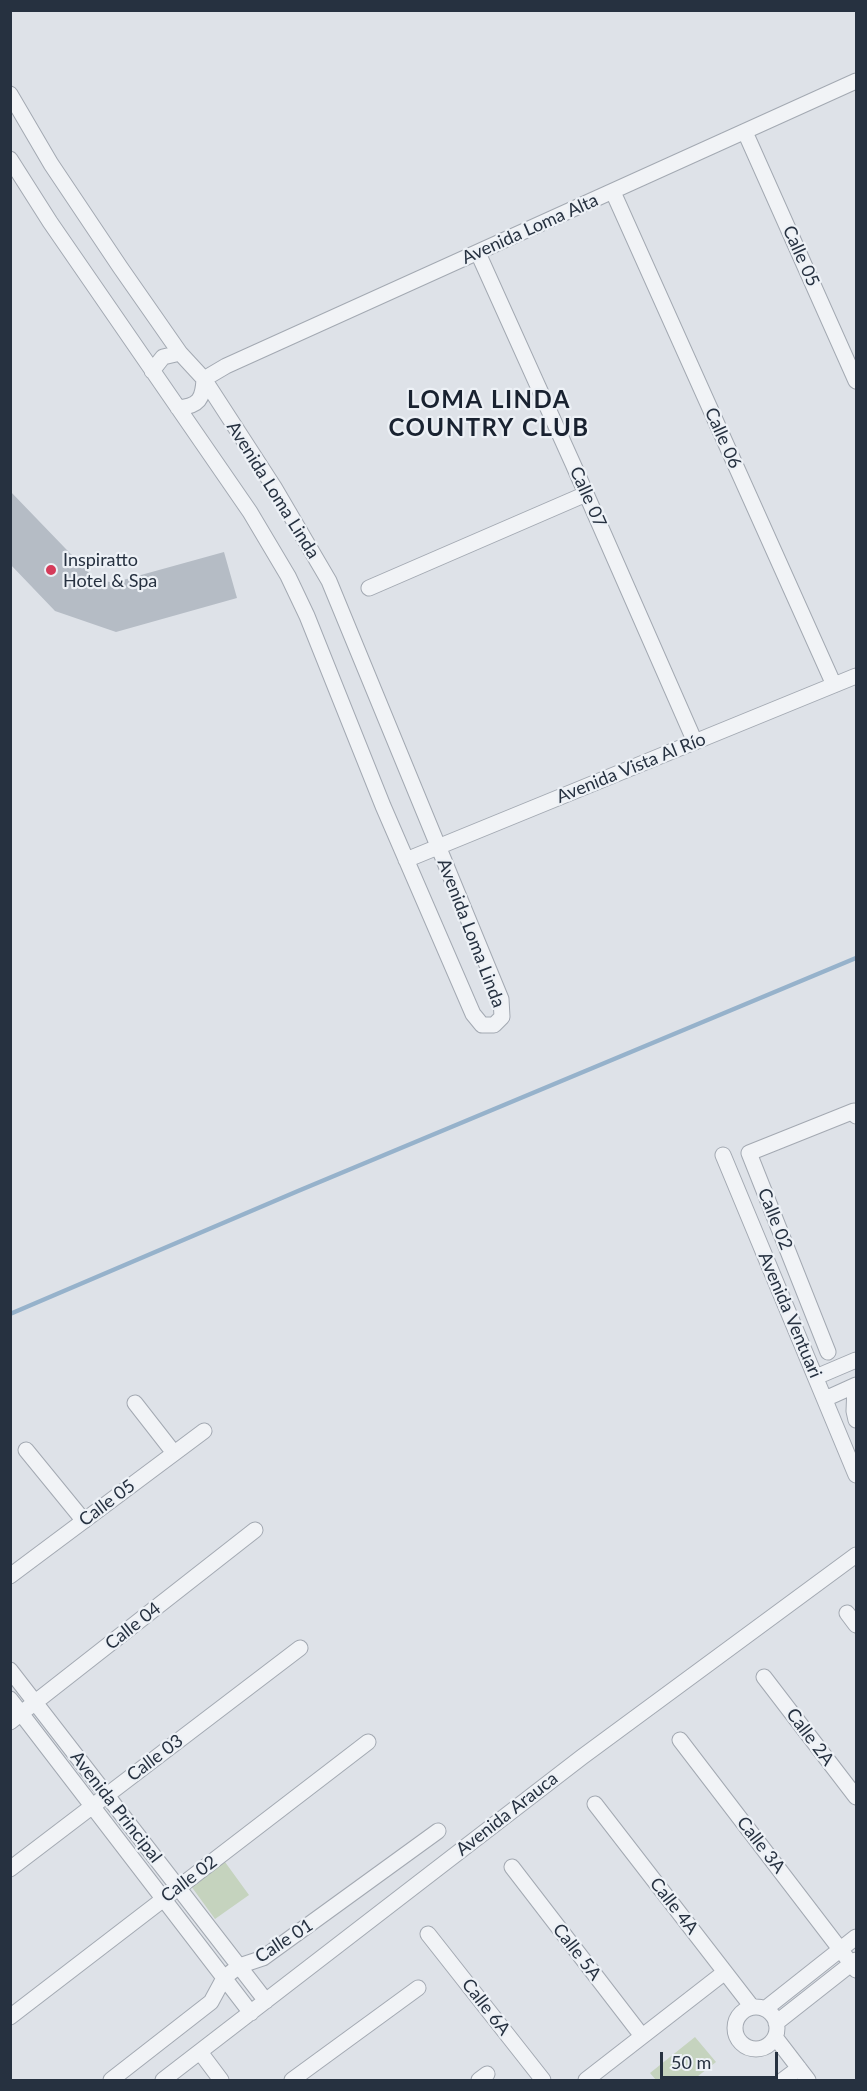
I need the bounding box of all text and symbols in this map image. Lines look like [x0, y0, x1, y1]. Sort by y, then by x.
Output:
street label: Avenida Loma Alta [458, 189, 602, 269]
street label: Calle 05 [778, 222, 824, 290]
district label: LOMA LINDA COUNTRY CLUB [388, 386, 590, 442]
street label: Calle 06 [700, 404, 746, 472]
street label: Avenida Loma Linda [222, 417, 324, 563]
street label: Calle 07 [565, 463, 611, 531]
place label: Inspiratto Hotel & Spa [63, 549, 157, 592]
marker: Inspiratto Hotel & Spa [44, 563, 58, 577]
street label: Avenida Vista Al Río [553, 728, 709, 808]
street label: Avenida Loma Linda [433, 855, 509, 1011]
street label: Calle 02 [753, 1185, 797, 1253]
street label: Avenida Ventuari [754, 1249, 826, 1381]
street label: Calle 05 [75, 1475, 139, 1531]
street label: Calle 04 [101, 1598, 165, 1654]
street label: Calle 2A [781, 1704, 839, 1770]
street label: Calle 03 [123, 1730, 187, 1786]
street label: Avenida Principal [66, 1747, 166, 1867]
street label: Avenida Arauca [452, 1768, 562, 1860]
street label: Calle 3A [732, 1812, 790, 1878]
street label: Calle 02 [157, 1851, 221, 1907]
street label: Calle 4A [645, 1873, 703, 1939]
street label: Calle 01 [251, 1914, 317, 1968]
street label: Calle 5A [548, 1919, 606, 1985]
street label: Calle 6A [457, 1974, 515, 2040]
scale bar [663, 2040, 782, 2078]
text: 50 m [671, 2051, 711, 2073]

